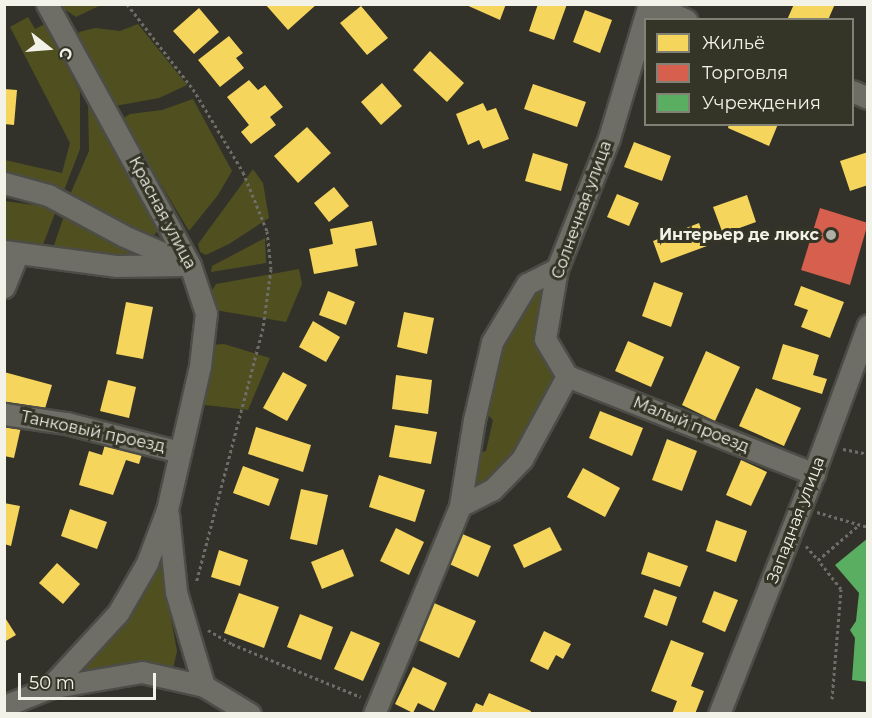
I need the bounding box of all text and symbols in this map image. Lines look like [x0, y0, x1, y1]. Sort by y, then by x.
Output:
north arrow [18, 18, 78, 78]
legend [644, 18, 854, 126]
text: Жильё [702, 32, 765, 54]
text: С [55, 45, 76, 62]
text: Торговля [702, 62, 788, 84]
text: Учреждения [702, 92, 821, 114]
street label: Солнечная улица [548, 138, 616, 282]
street label: Красная улица [124, 154, 200, 272]
place label: Интерьер де люкс [659, 225, 819, 245]
marker: Интерьер де люкс [824, 228, 838, 242]
street label: Малый проезд [630, 393, 752, 457]
street label: Танковый проезд [19, 407, 167, 457]
street label: Западная улица [763, 454, 829, 586]
scale bar [21, 661, 159, 699]
text: 50 m [29, 672, 75, 694]

